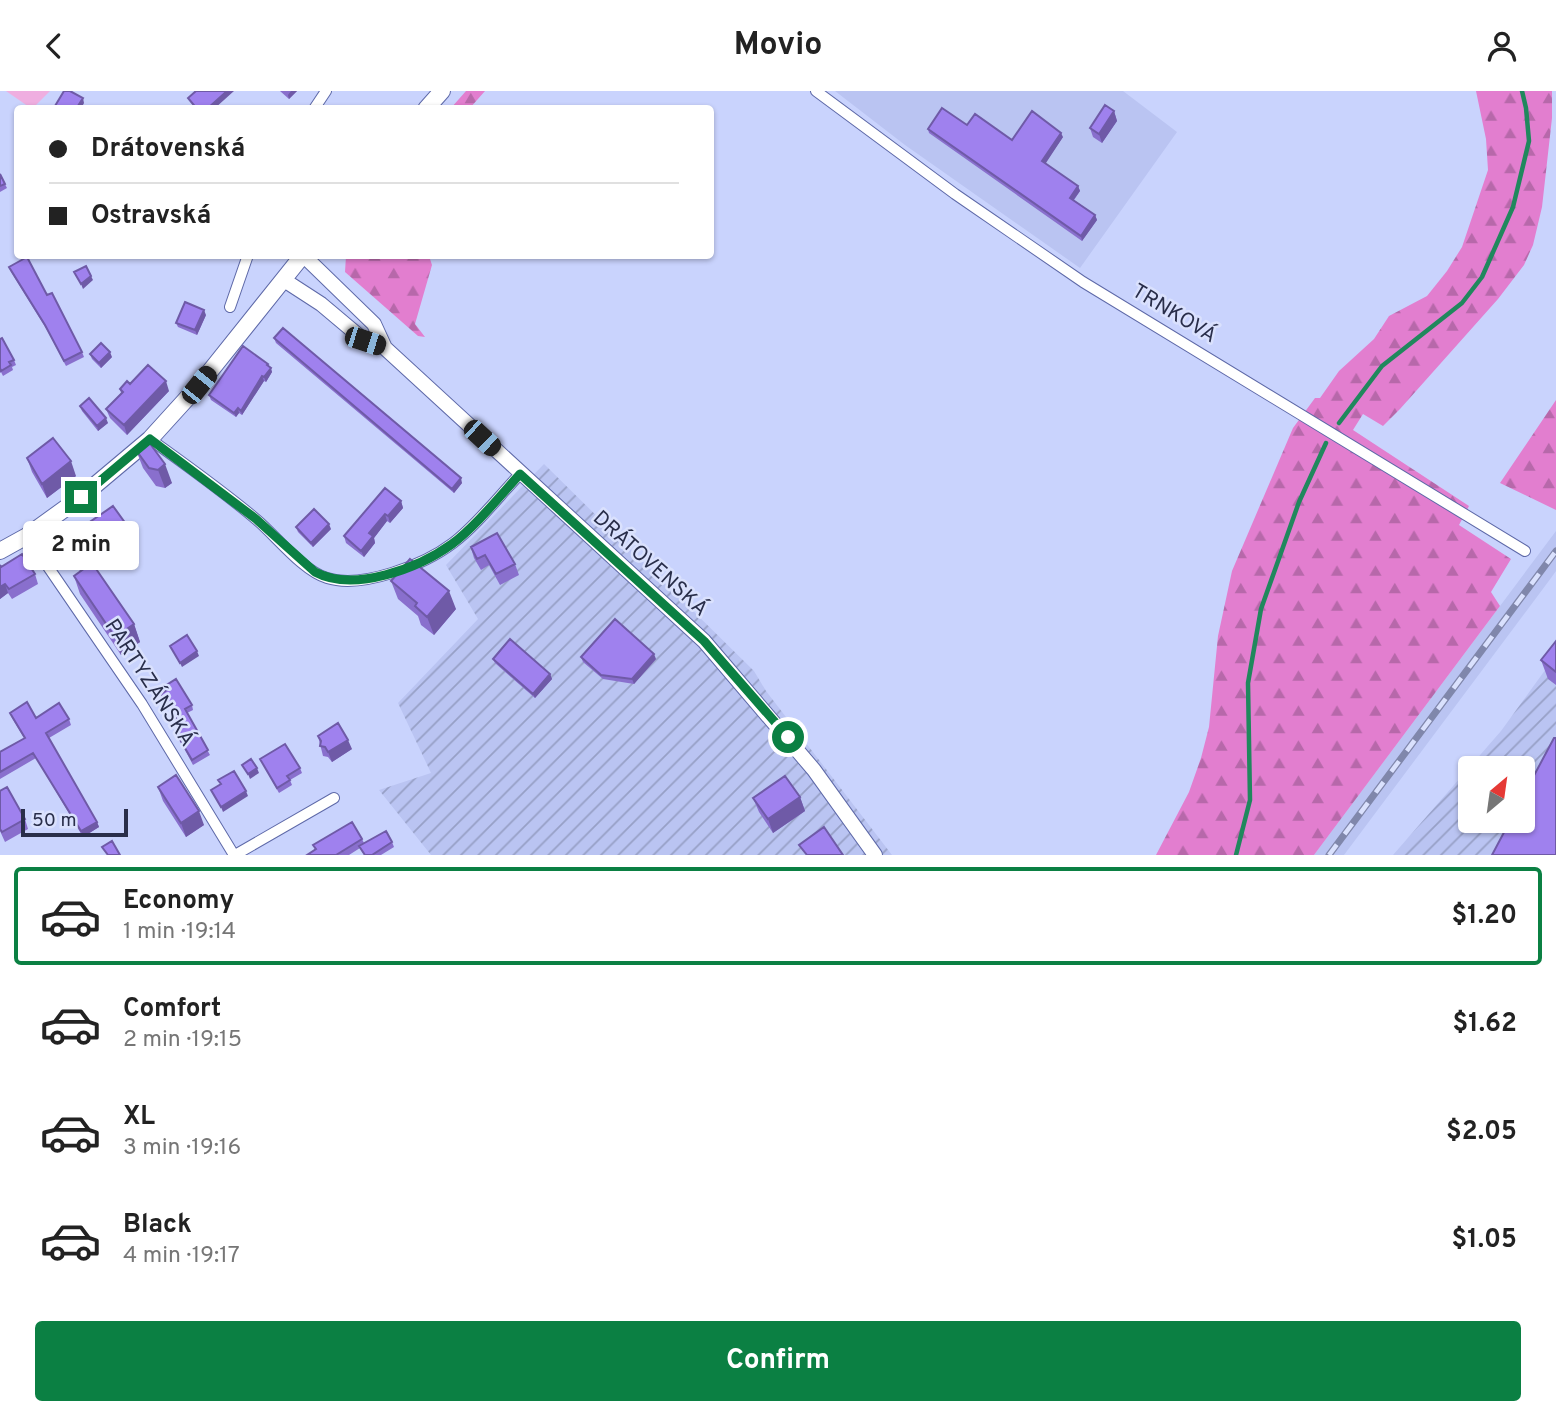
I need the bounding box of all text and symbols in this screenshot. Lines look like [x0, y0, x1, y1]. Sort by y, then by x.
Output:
text: Movio [734, 26, 822, 66]
icon: back [35, 27, 73, 65]
icon: person [1483, 27, 1521, 65]
text: Drátovenská [91, 133, 245, 166]
text: Ostravská [91, 200, 211, 233]
street label: TRNKOVÁ [1127, 277, 1222, 350]
car [342, 325, 389, 357]
car [178, 362, 221, 408]
car [460, 416, 505, 460]
route end [65, 481, 97, 513]
street label: DRÁTOVENSKÁ [587, 504, 714, 623]
callout: 2 min [23, 521, 139, 571]
text: 2 min [51, 531, 111, 560]
street label: PARTYZÁNSKÁ [98, 613, 201, 752]
route start [772, 721, 804, 753]
north arrow [1458, 756, 1535, 833]
map controls [1458, 756, 1535, 833]
scale bar [21, 806, 128, 838]
text: 50 m [32, 809, 77, 833]
icon: car [39, 885, 102, 948]
text: Economy [123, 885, 234, 918]
text: $1.20 [1451, 900, 1517, 933]
text: 1 min · 19:14 [123, 918, 236, 947]
icon: car [39, 993, 102, 1056]
text: Comfort [123, 993, 221, 1026]
text: $1.62 [1453, 1008, 1517, 1041]
text: 2 min · 19:15 [123, 1026, 242, 1055]
icon: car [39, 1101, 102, 1164]
text: XL [123, 1101, 155, 1134]
text: $2.05 [1446, 1116, 1517, 1149]
text: 3 min · 19:16 [123, 1134, 241, 1163]
icon: car [39, 1209, 102, 1272]
text: Black [123, 1209, 192, 1242]
text: $1.05 [1451, 1224, 1517, 1257]
text: 4 min · 19:17 [123, 1242, 240, 1271]
button: Confirm [35, 1321, 1521, 1401]

